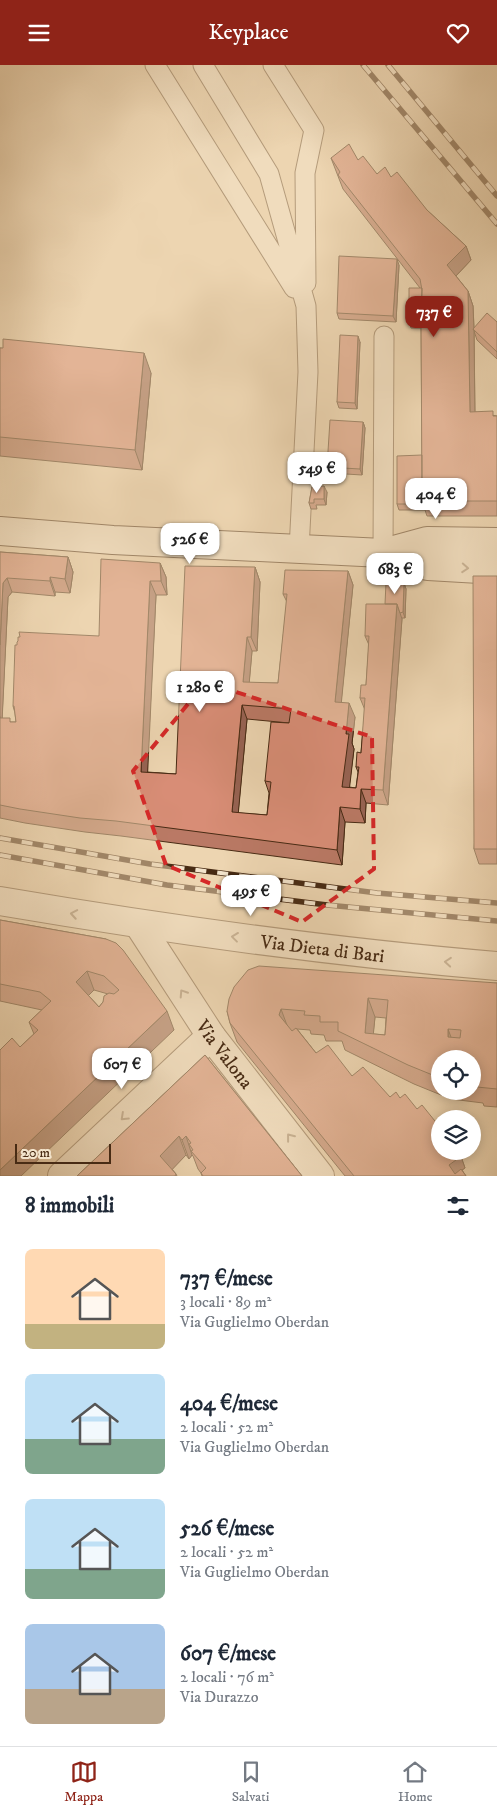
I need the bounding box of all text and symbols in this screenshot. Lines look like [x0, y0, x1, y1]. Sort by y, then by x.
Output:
icon: menu [25, 19, 53, 47]
text: Keyplace [208, 19, 289, 46]
icon: heart [444, 19, 472, 47]
pin: 737 € [399, 295, 469, 338]
text: 737 € [416, 302, 452, 322]
pin: 549 € [282, 451, 352, 494]
text: 549 € [298, 458, 336, 478]
pin: 404 € [401, 477, 471, 520]
text: 404 € [416, 484, 456, 504]
pin: 526 € [155, 523, 225, 565]
text: 526 € [172, 529, 208, 549]
pin: 683 € [360, 553, 430, 595]
text: 683 € [377, 559, 413, 579]
one-way arrow [461, 562, 469, 573]
pin: 1 280 € [154, 671, 246, 713]
text: 1 280 € [177, 677, 223, 697]
pin: 495 € [216, 875, 286, 917]
text: 495 € [232, 881, 270, 901]
one-way arrow [70, 909, 78, 919]
street label: Via Dieta di Bari [258, 930, 386, 968]
one-way arrow [231, 932, 239, 943]
one-way arrow [444, 957, 452, 968]
one-way arrow [180, 989, 189, 998]
street label: Via Valona [190, 1015, 258, 1094]
pin: 607 € [87, 1047, 157, 1090]
map controls [431, 1050, 481, 1160]
button: locate [431, 1050, 481, 1100]
text: 607 € [103, 1054, 141, 1074]
button: layers [431, 1110, 481, 1160]
one-way arrow [121, 1111, 130, 1120]
one-way arrow [287, 1134, 296, 1143]
scale bar [15, 1141, 111, 1164]
text: 20 m [22, 1144, 50, 1162]
icon: filters [444, 1192, 472, 1220]
text: 8 immobili [25, 1193, 114, 1219]
text: 737 €/mese [180, 1266, 273, 1292]
icon: home [65, 1269, 125, 1329]
text: 3 locali · 89 m² [180, 1292, 271, 1312]
text: Via Guglielmo Oberdan [180, 1312, 329, 1332]
text: 404 €/mese [180, 1391, 278, 1417]
icon: home [65, 1394, 125, 1454]
text: 2 locali · 52 m² [180, 1417, 273, 1437]
text: Via Guglielmo Oberdan [180, 1437, 329, 1457]
text: 526 €/mese [180, 1516, 274, 1542]
icon: home [65, 1519, 125, 1579]
text: 2 locali · 52 m² [180, 1542, 273, 1562]
text: Via Guglielmo Oberdan [180, 1562, 329, 1582]
text: 607 €/mese [180, 1641, 276, 1667]
icon: home [65, 1644, 125, 1704]
text: 2 locali · 76 m² [180, 1667, 274, 1687]
text: Via Durazzo [180, 1687, 258, 1707]
tab: Mappa [64, 1758, 103, 1806]
tab: Salvati [232, 1758, 269, 1806]
tab: Home [398, 1758, 433, 1806]

